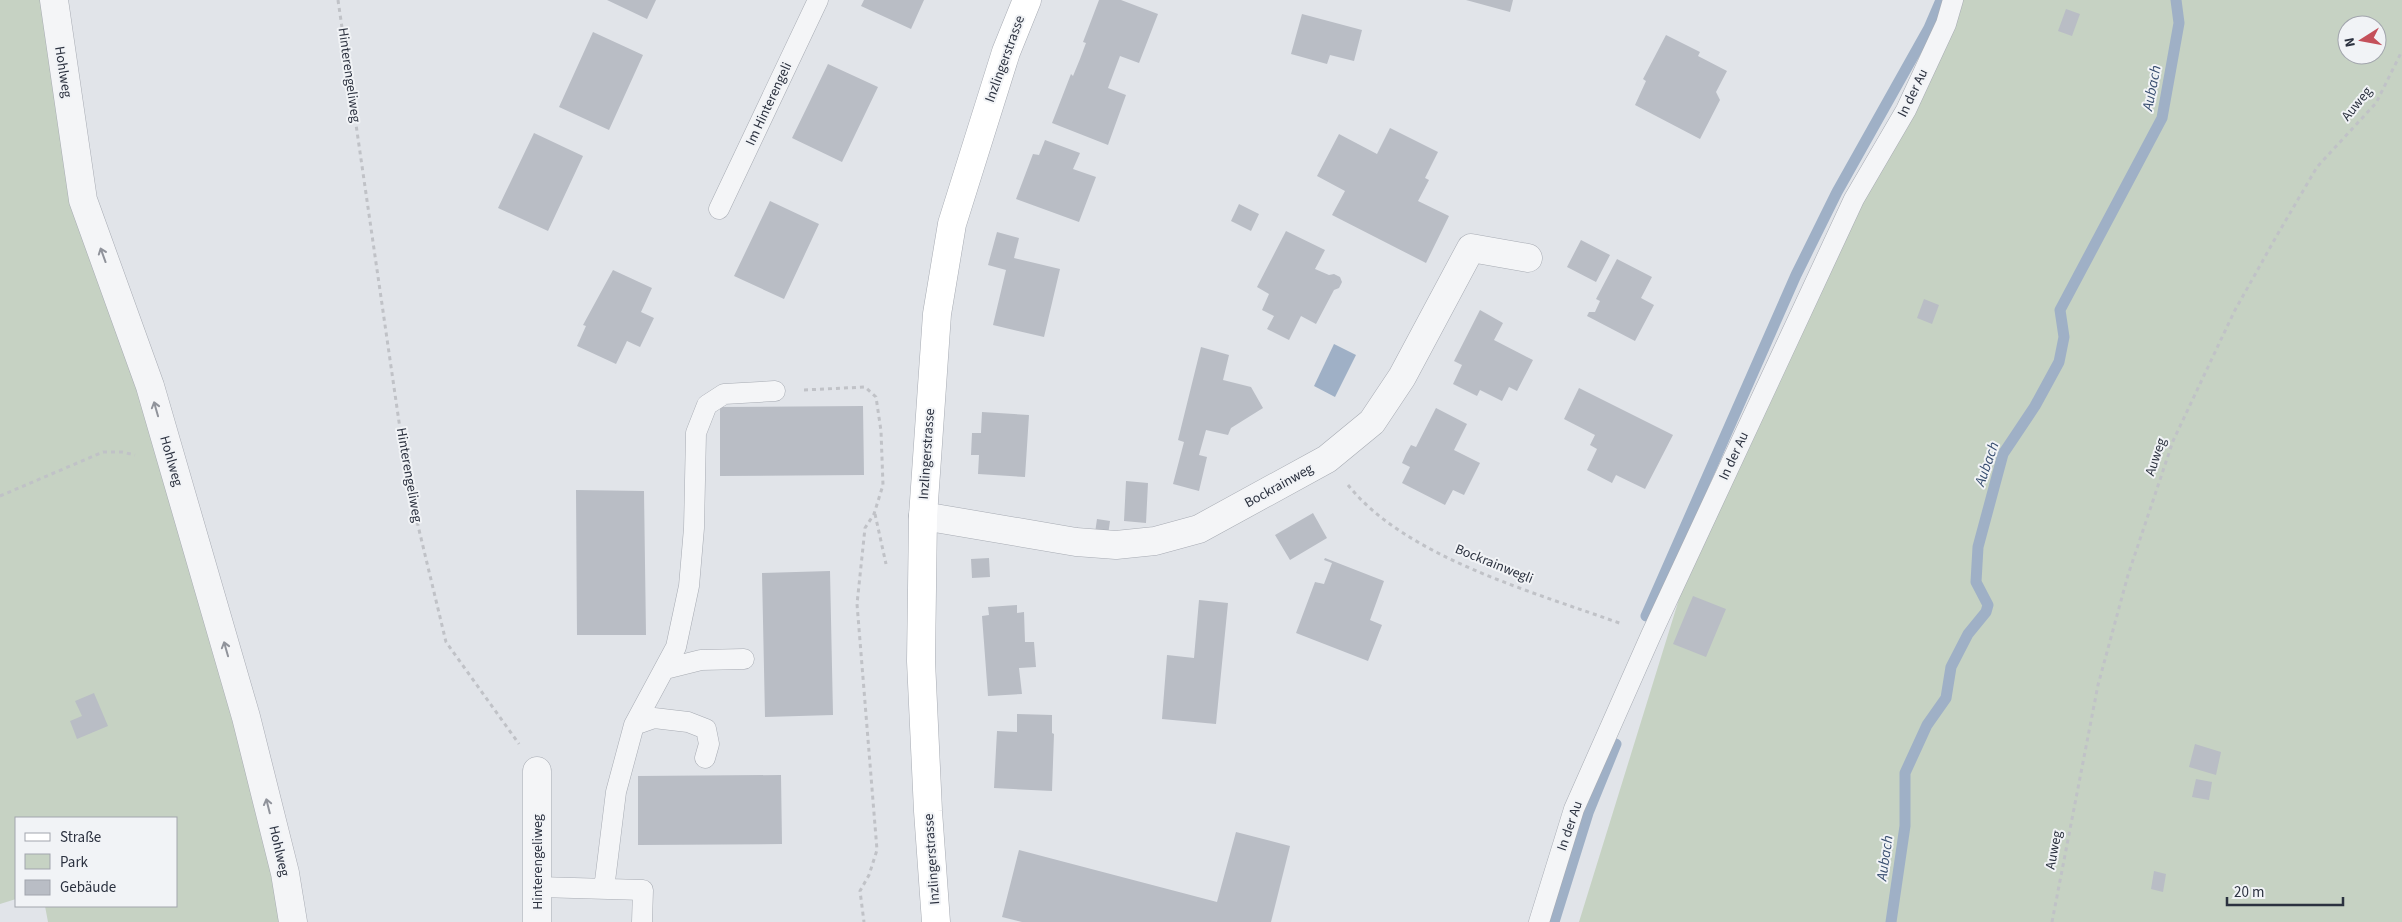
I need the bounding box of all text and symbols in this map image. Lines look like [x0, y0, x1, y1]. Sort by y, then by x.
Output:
street label: Inzlingerstrasse [980, 13, 1030, 105]
north arrow [2337, 15, 2387, 65]
street label: Hinterengeliweg [332, 26, 366, 124]
text: N [2340, 36, 2361, 49]
street label: Hohlweg [49, 45, 77, 99]
street label: Im Hinterengeli [741, 59, 797, 149]
water label: Aubach [2137, 63, 2167, 113]
street label: In der Au [1893, 65, 1933, 121]
street label: Auweg [2337, 83, 2377, 125]
one-way arrow [98, 248, 107, 264]
one-way arrow [151, 401, 161, 417]
street label: Inzlingerstrasse [914, 408, 940, 500]
street label: Hinterengeliweg [391, 426, 427, 524]
street label: In der Au [1714, 428, 1754, 484]
street label: Hohlweg [154, 433, 188, 489]
street label: Auweg [2140, 435, 2172, 479]
water label: Aubach [1969, 439, 2004, 490]
street label: Bockrainweg [1241, 459, 1317, 513]
street label: Bockrainwegli [1452, 539, 1536, 589]
one-way arrow [220, 641, 230, 657]
one-way arrow [263, 798, 272, 814]
street label: In der Au [1552, 798, 1588, 854]
street label: Inzlingerstrasse [919, 813, 945, 905]
street label: Hinterengeliweg [528, 814, 548, 910]
legend [15, 817, 178, 907]
street label: Hohlweg [263, 824, 295, 878]
text: Straße [60, 827, 101, 848]
street label: Auweg [2040, 829, 2068, 871]
water label: Aubach [1871, 834, 1899, 883]
text: Park [60, 852, 89, 873]
scale bar [2227, 874, 2343, 906]
text: Gebäude [60, 877, 116, 898]
text: 20 m [2234, 882, 2264, 903]

